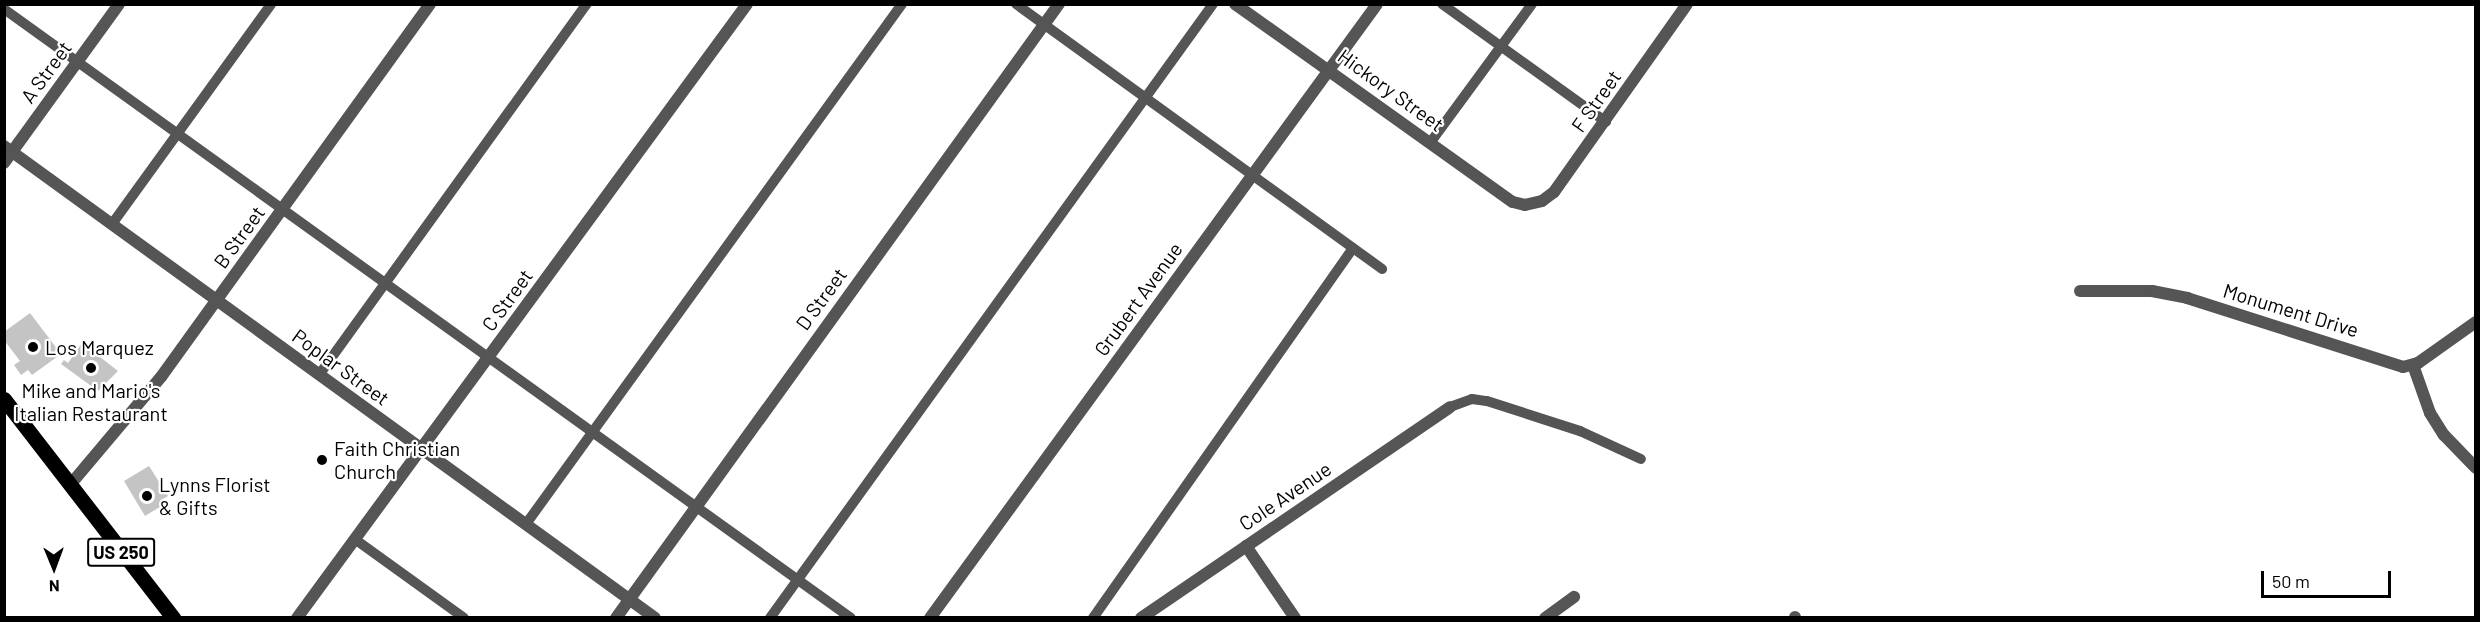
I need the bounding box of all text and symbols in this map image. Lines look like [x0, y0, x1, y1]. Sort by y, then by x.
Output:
street label: A Street [16, 36, 76, 108]
street label: Hickory Street [1333, 44, 1449, 136]
street label: F Street [1566, 65, 1626, 137]
street label: B Street [208, 201, 270, 273]
street label: Grubert Avenue [1089, 238, 1187, 360]
street label: D Street [790, 263, 852, 335]
street label: C Street [477, 264, 537, 336]
street label: Monument Drive [2220, 278, 2362, 342]
street label: Poplar Street [288, 324, 394, 410]
place label: Los Marquez [45, 335, 154, 359]
marker: Los Marquez [26, 340, 40, 354]
marker: Mike and Mario's Italian Restaurant [84, 361, 98, 375]
place label: Mike and Mario's Italian Restaurant [14, 378, 168, 425]
place label: Faith Christian Church [334, 436, 460, 483]
marker: Faith Christian Church [315, 453, 329, 467]
street label: Cole Avenue [1234, 456, 1336, 536]
place label: Lynns Florist & Gifts [159, 472, 271, 519]
marker: Lynns Florist & Gifts [140, 489, 154, 503]
road number: US 250 [86, 537, 156, 567]
north arrow [24, 538, 84, 598]
scale bar [2264, 559, 2394, 597]
text: 50 m [2272, 570, 2310, 592]
text: N [49, 577, 60, 596]

